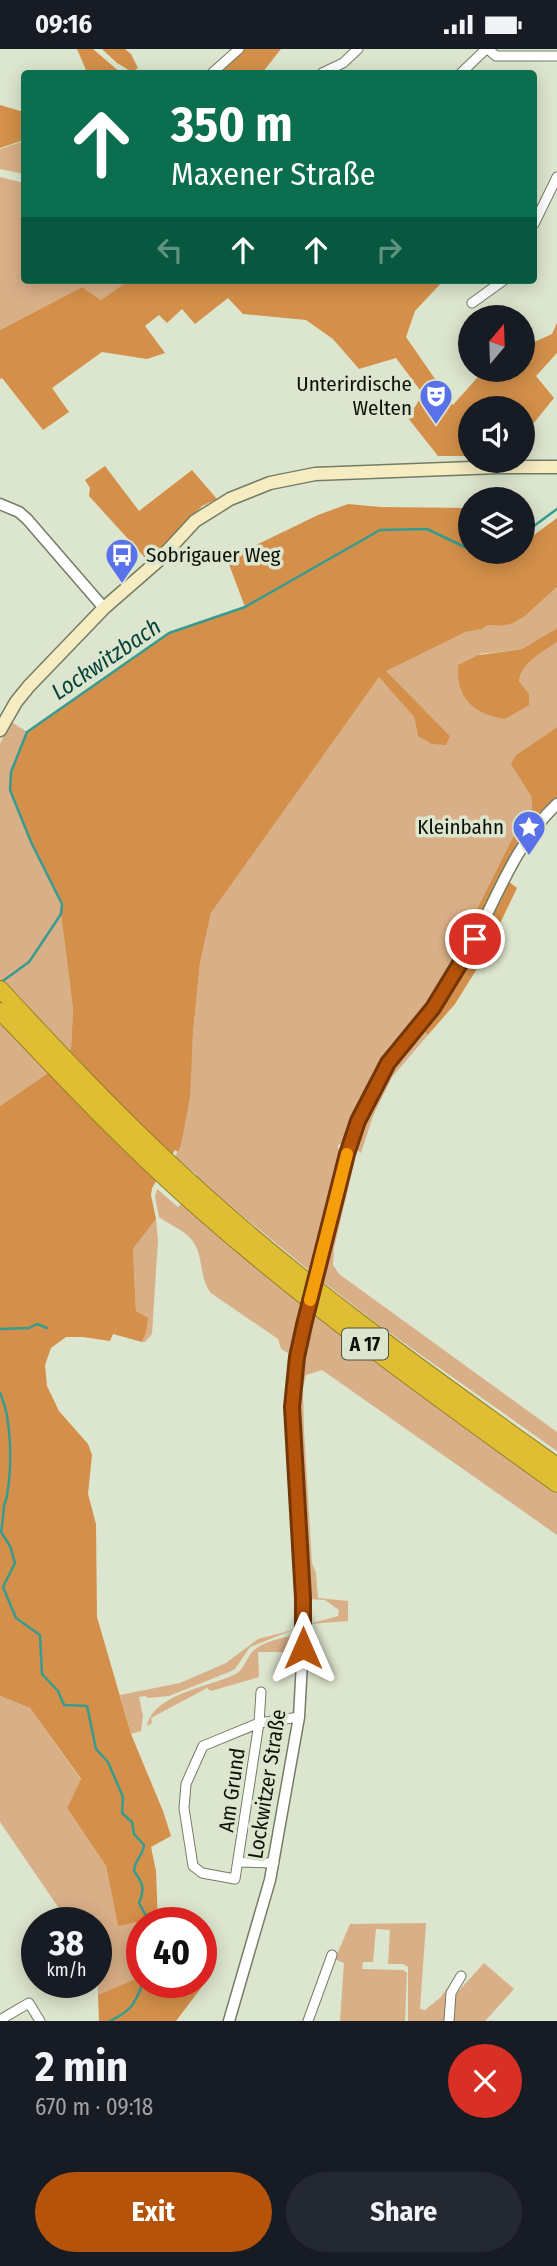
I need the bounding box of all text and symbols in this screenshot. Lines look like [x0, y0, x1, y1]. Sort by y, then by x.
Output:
text: 09:16 [35, 9, 92, 40]
text: 350 m [171, 95, 293, 154]
icon: ahead [56, 98, 147, 189]
text: Maxener Straße [171, 155, 375, 193]
icon: left [151, 231, 189, 269]
icon: ahead [224, 231, 262, 269]
icon: ahead [297, 231, 335, 269]
icon: right [370, 231, 408, 269]
north arrow [458, 305, 536, 381]
map controls [458, 305, 535, 564]
place label: Unterirdische Welten [296, 371, 412, 421]
theatre icon: Unterirdische Welten [417, 377, 455, 426]
button: sound [458, 396, 535, 473]
button: layers [458, 487, 535, 564]
bus stop icon: Sobrigauer Weg [103, 536, 141, 585]
place label: Sobrigauer Weg [146, 542, 281, 568]
water label: Lockwitzbach [46, 612, 166, 706]
place icon: Kleinbahn [510, 808, 548, 857]
place label: Kleinbahn [417, 814, 504, 840]
pin [445, 909, 505, 969]
icon: arrive [456, 920, 494, 958]
road number: A 17 [342, 1329, 388, 1359]
position arrow [266, 1611, 340, 1685]
street label: Lockwitzer Straße [242, 1707, 292, 1861]
street label: Am Grund [213, 1746, 251, 1834]
speed limit sign: 40 [126, 1907, 217, 1998]
text: 38 [49, 1922, 84, 1964]
text: km/h [46, 1959, 87, 1981]
text: 2 min [35, 2042, 128, 2092]
button: close [448, 2044, 522, 2118]
text: 670 m · 09:18 [35, 2093, 153, 2121]
button: Exit [35, 2172, 272, 2252]
button: Share [286, 2172, 522, 2252]

